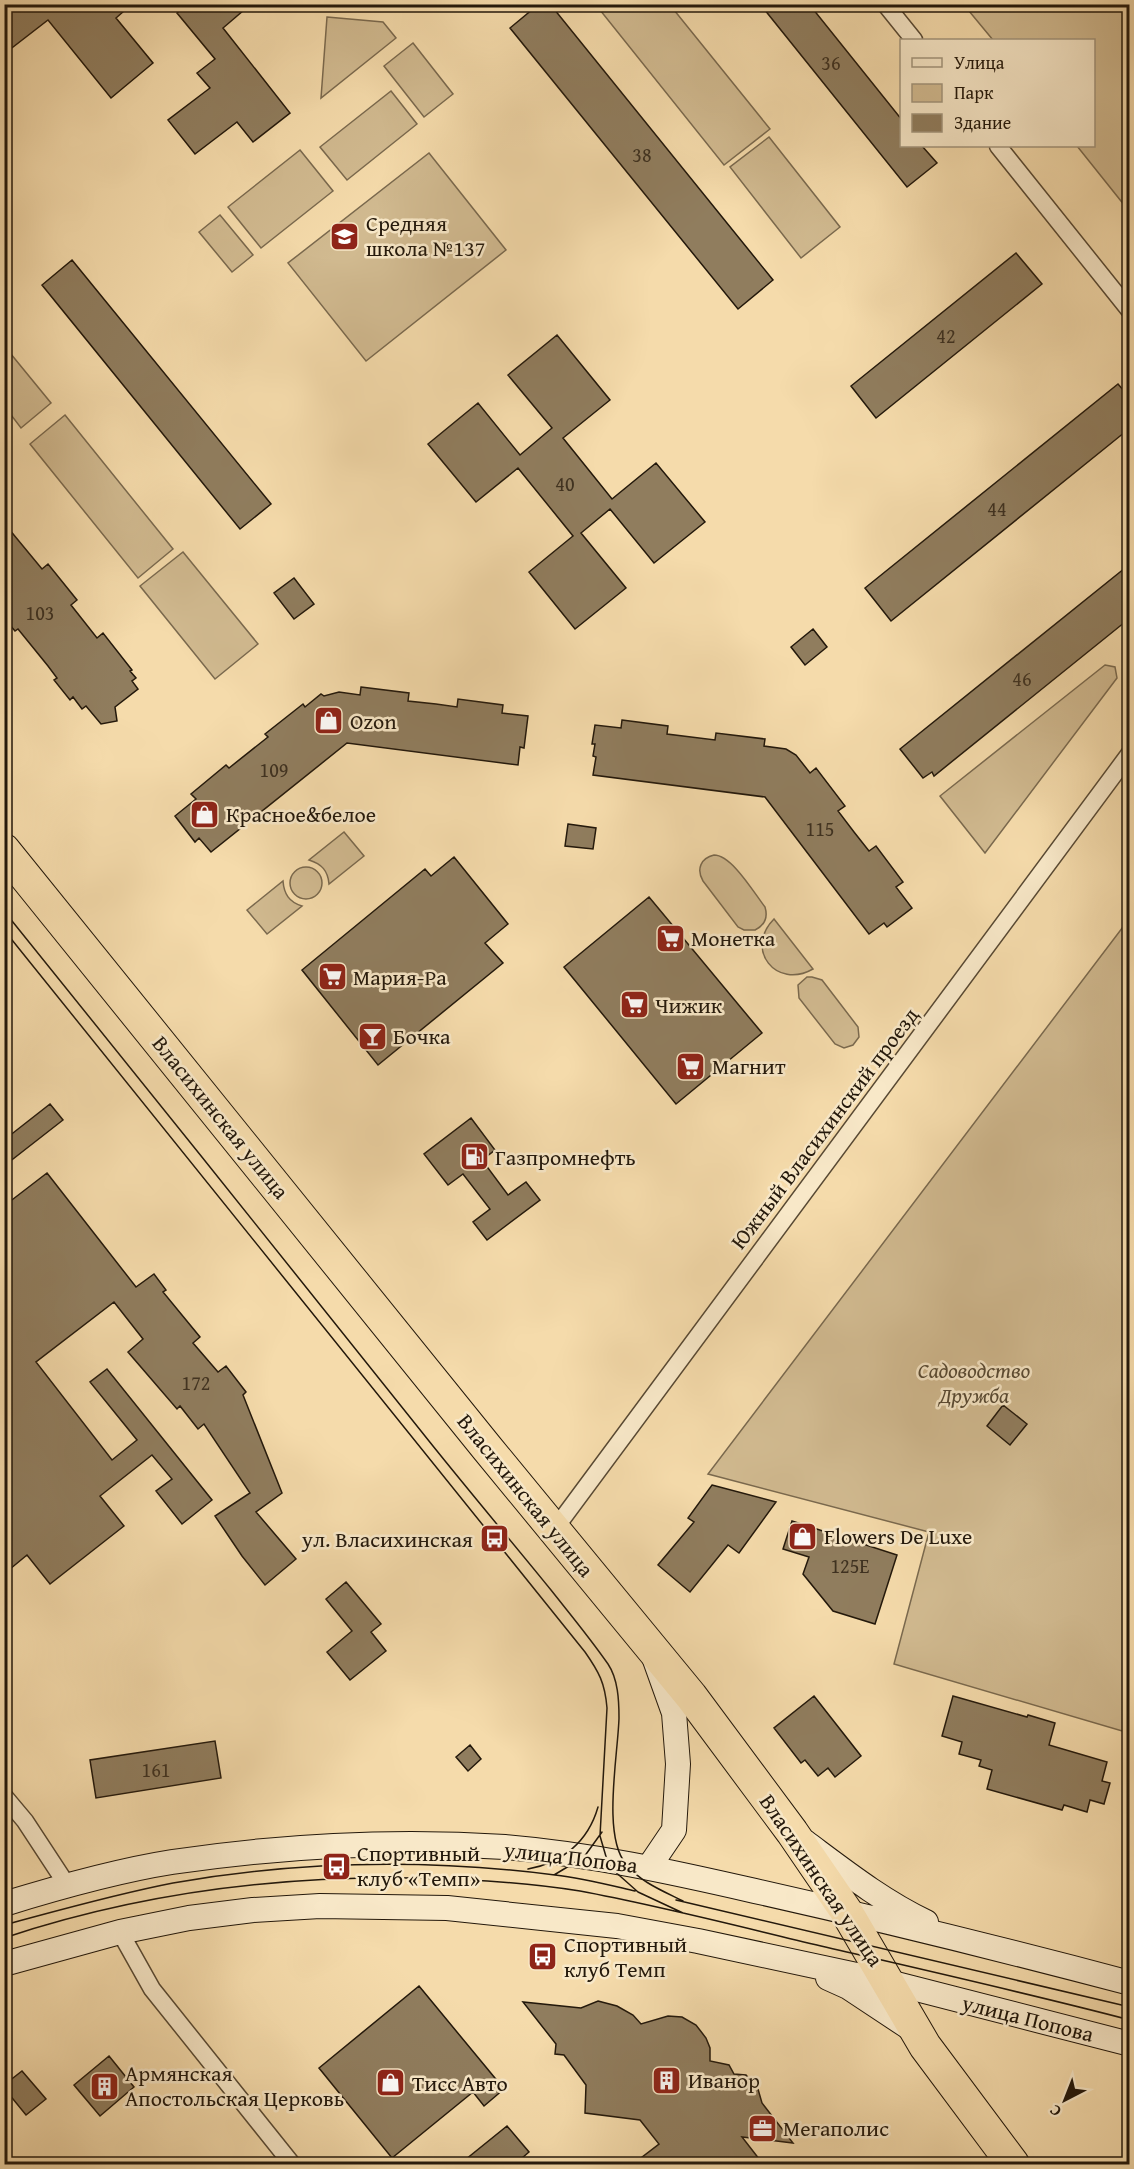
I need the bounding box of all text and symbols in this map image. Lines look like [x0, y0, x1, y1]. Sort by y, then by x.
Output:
legend [900, 39, 1095, 147]
house number: 36 [821, 48, 841, 77]
text: Улица [954, 49, 1005, 76]
text: Парк [954, 79, 994, 106]
text: Здание [954, 109, 1011, 136]
house number: 38 [632, 140, 652, 169]
place label: Средняя школа №137 [366, 207, 485, 264]
school or university icon: Средняя школа №137 [329, 220, 361, 252]
house number: 42 [936, 321, 956, 350]
house number: 40 [555, 469, 575, 498]
house number: 44 [987, 494, 1007, 523]
house number: 103 [26, 598, 54, 627]
house number: 46 [1012, 664, 1032, 693]
shop icon: Ozon [313, 705, 345, 737]
place label: Ozon [350, 705, 397, 737]
house number: 109 [260, 755, 288, 784]
shop icon: Красное&белое [189, 798, 221, 830]
place label: Красное&белое [226, 798, 376, 830]
house number: 115 [806, 814, 834, 843]
supermarket icon: Монетка [654, 922, 686, 954]
place label: Монетка [691, 922, 776, 954]
supermarket icon: Мария-Ра [316, 961, 348, 993]
place label: Мария-Ра [353, 961, 447, 993]
supermarket icon: Чижик [618, 989, 650, 1021]
place label: Чижик [655, 989, 723, 1021]
street label: Южный Власихинский проезд [722, 1000, 926, 1256]
bar icon: Бочка [356, 1020, 388, 1052]
place label: Бочка [393, 1020, 451, 1052]
street label: Власихинская улица [145, 1028, 297, 1206]
supermarket icon: Магнит [675, 1050, 707, 1082]
place label: Магнит [712, 1050, 786, 1082]
fuel station icon: Газпромнефть [458, 1141, 490, 1173]
place label: Газпромнефть [495, 1141, 636, 1173]
park label: Садоводство Дружба [918, 1354, 1030, 1411]
house number: 172 [182, 1368, 210, 1397]
street label: Власихинская улица [450, 1406, 602, 1584]
shop icon: Flowers De Luxe [787, 1520, 819, 1552]
place label: Flowers De Luxe [824, 1520, 972, 1552]
place label: ул. Власихинская [301, 1523, 473, 1555]
bus stop icon: ул. Власихинская [478, 1523, 510, 1555]
house number: 125Е [830, 1551, 870, 1580]
house number: 161 [142, 1755, 170, 1784]
street label: Власихинская улица [752, 1787, 892, 1973]
street label: улица Попова [501, 1833, 640, 1881]
place label: Спортивный клуб «Темп» [357, 1837, 481, 1894]
bus stop icon: Спортивный клуб «Темп» [320, 1850, 352, 1882]
place label: Спортивный клуб Темп [564, 1928, 687, 1985]
bus stop icon: Спортивный клуб Темп [527, 1941, 559, 1973]
street label: улица Попова [958, 1986, 1098, 2050]
place label: Армянская Апостольская Церковь [125, 2057, 344, 2114]
building icon: Иванор [651, 2064, 683, 2096]
place label: Иванор [688, 2064, 760, 2096]
shop icon: Тисс Авто [375, 2067, 407, 2099]
place label: Тисс Авто [412, 2067, 508, 2099]
building icon: Армянская Апостольская Церковь [88, 2070, 120, 2102]
north arrow [1035, 2070, 1095, 2130]
text: С [1044, 2099, 1066, 2123]
office icon: Мегаполис [746, 2112, 778, 2144]
place label: Мегаполис [783, 2112, 889, 2144]

